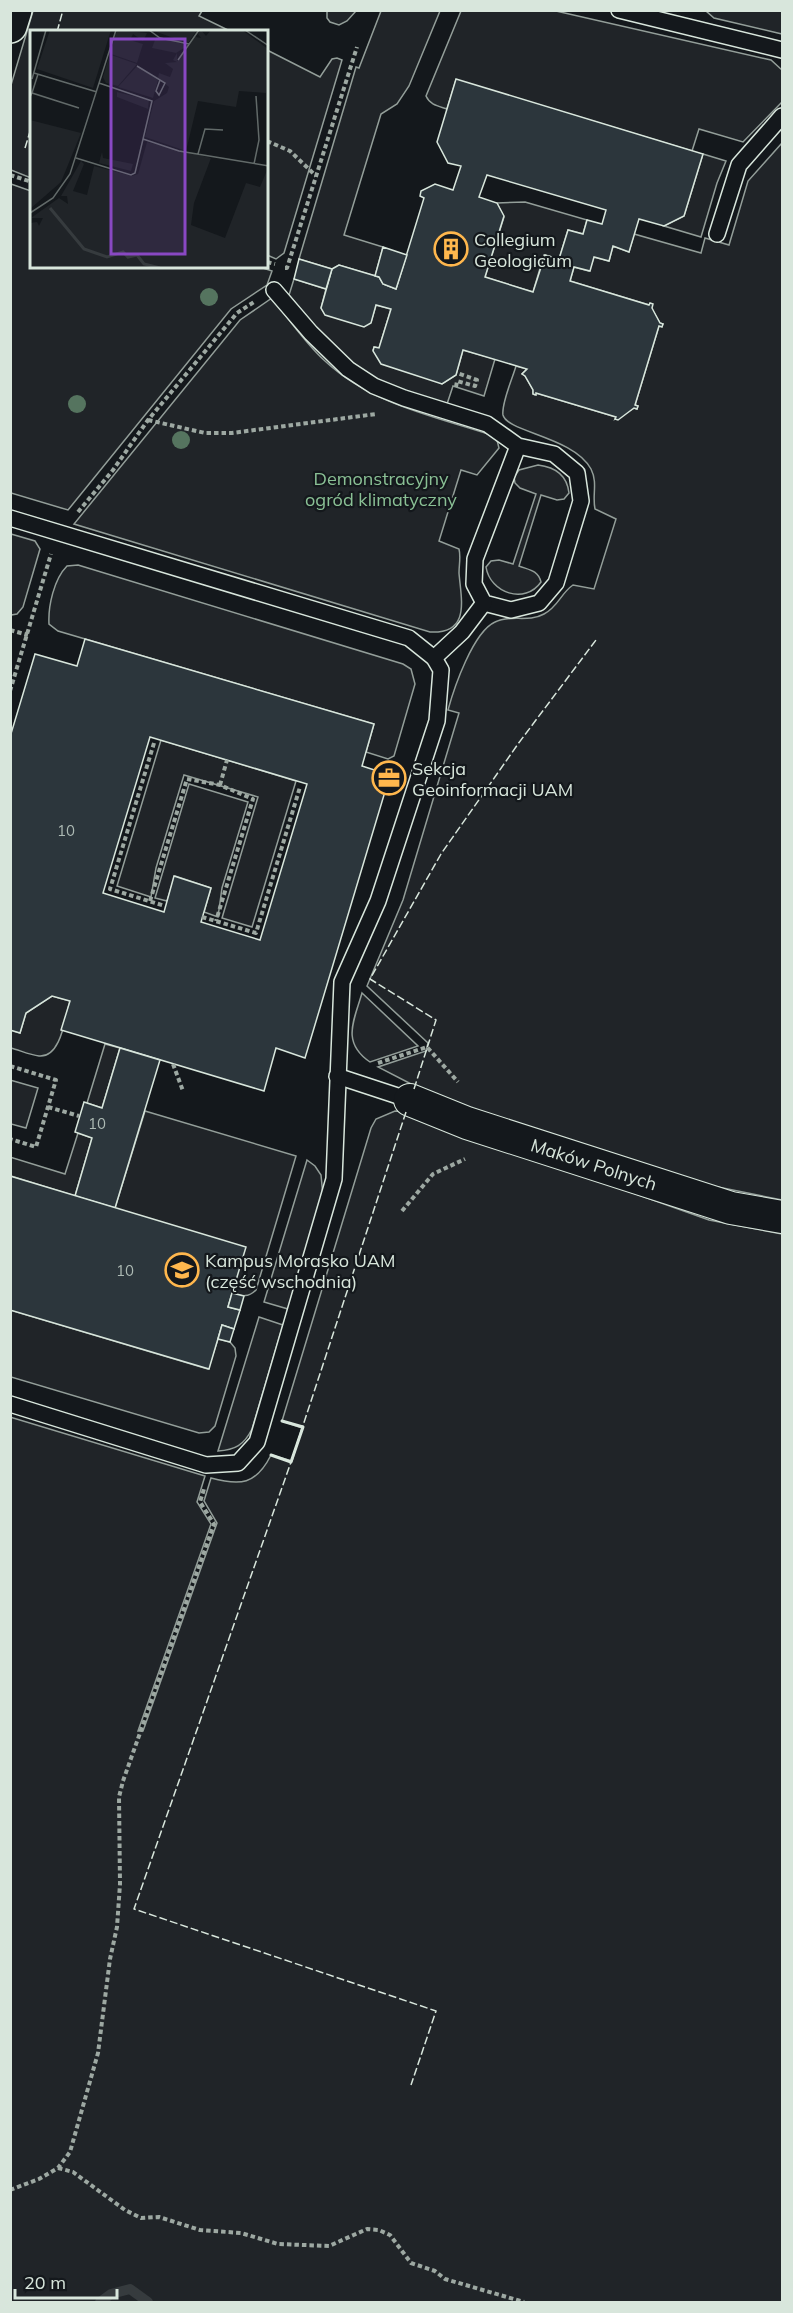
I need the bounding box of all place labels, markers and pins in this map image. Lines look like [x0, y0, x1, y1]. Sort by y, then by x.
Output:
place label: Collegium Geologicum [474, 228, 572, 272]
building icon: Collegium Geologicum [433, 231, 469, 267]
place label: Sekcja Geoinformacji UAM [412, 757, 573, 801]
office icon: Sekcja Geoinformacji UAM [371, 760, 407, 796]
place label: Kampus Morasko UAM (część wschodnia) [205, 1249, 395, 1293]
school or university icon: Kampus Morasko UAM (część wschodnia) [164, 1252, 200, 1288]

